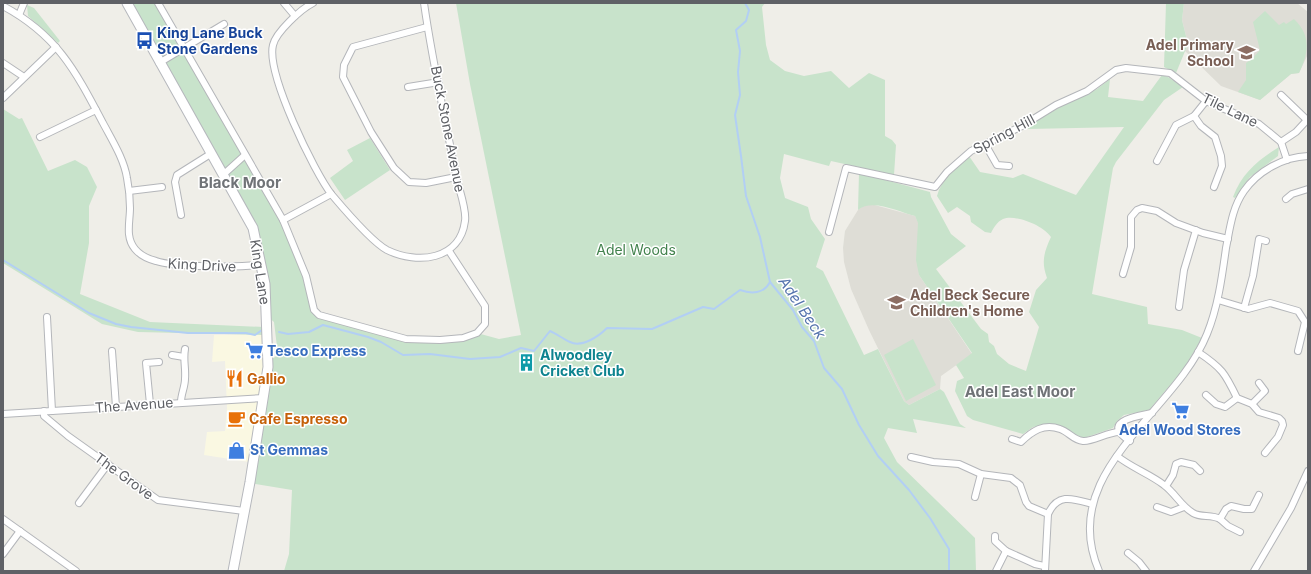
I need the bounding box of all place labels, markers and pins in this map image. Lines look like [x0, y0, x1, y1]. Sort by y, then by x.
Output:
place label: King Lane Buck Stone Gardens [157, 24, 263, 57]
bus stop icon: King Lane Buck Stone Gardens [134, 31, 154, 51]
place label: Adel Primary School [1146, 36, 1235, 69]
school or university icon: Adel Primary School [1237, 43, 1257, 63]
place label: Adel Beck Secure Children's Home [910, 286, 1030, 319]
school or university icon: Adel Beck Secure Children's Home [887, 293, 907, 313]
supermarket icon: Tesco Express [244, 341, 264, 361]
place label: Tesco Express [267, 342, 367, 359]
place label: Alwoodley Cricket Club [540, 346, 625, 379]
building icon: Alwoodley Cricket Club [517, 353, 537, 373]
restaurant icon: Gallio [224, 369, 244, 389]
place label: Gallio [247, 370, 286, 387]
supermarket icon: Adel Wood Stores [1170, 400, 1190, 420]
cafe icon: Cafe Espresso [226, 409, 246, 429]
place label: Cafe Espresso [249, 410, 348, 427]
place label: Adel Wood Stores [1119, 421, 1241, 438]
shop icon: St Gemmas [227, 440, 247, 460]
place label: St Gemmas [250, 441, 328, 458]

